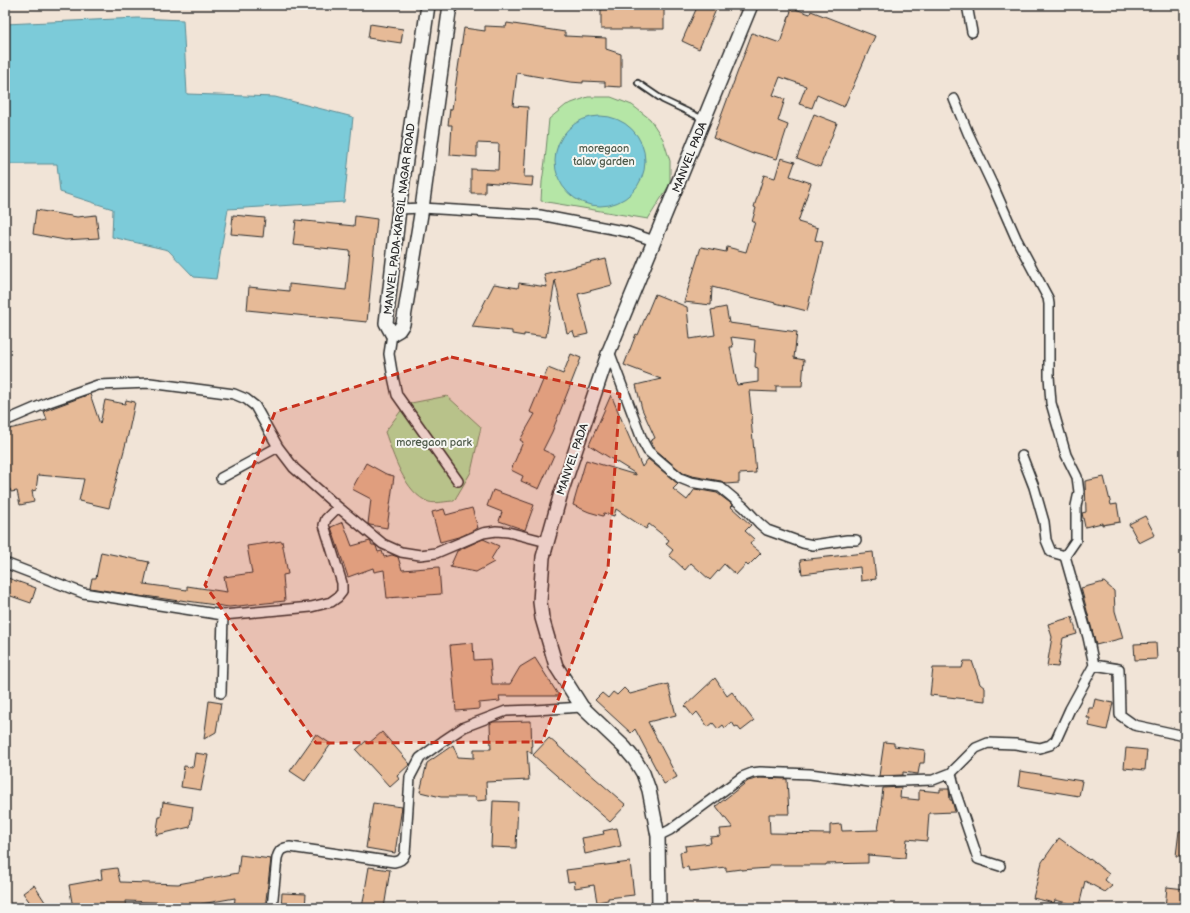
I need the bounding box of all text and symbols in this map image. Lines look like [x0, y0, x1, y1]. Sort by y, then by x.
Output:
street label: MANVEL PADA [669, 120, 710, 194]
street label: MANVEL PADA-KARGIL NAGAR ROAD [381, 123, 418, 315]
park label: moregaon talav garden [573, 142, 635, 168]
street label: MANVEL PADA [554, 421, 591, 497]
park label: moregaon park [396, 436, 472, 449]

